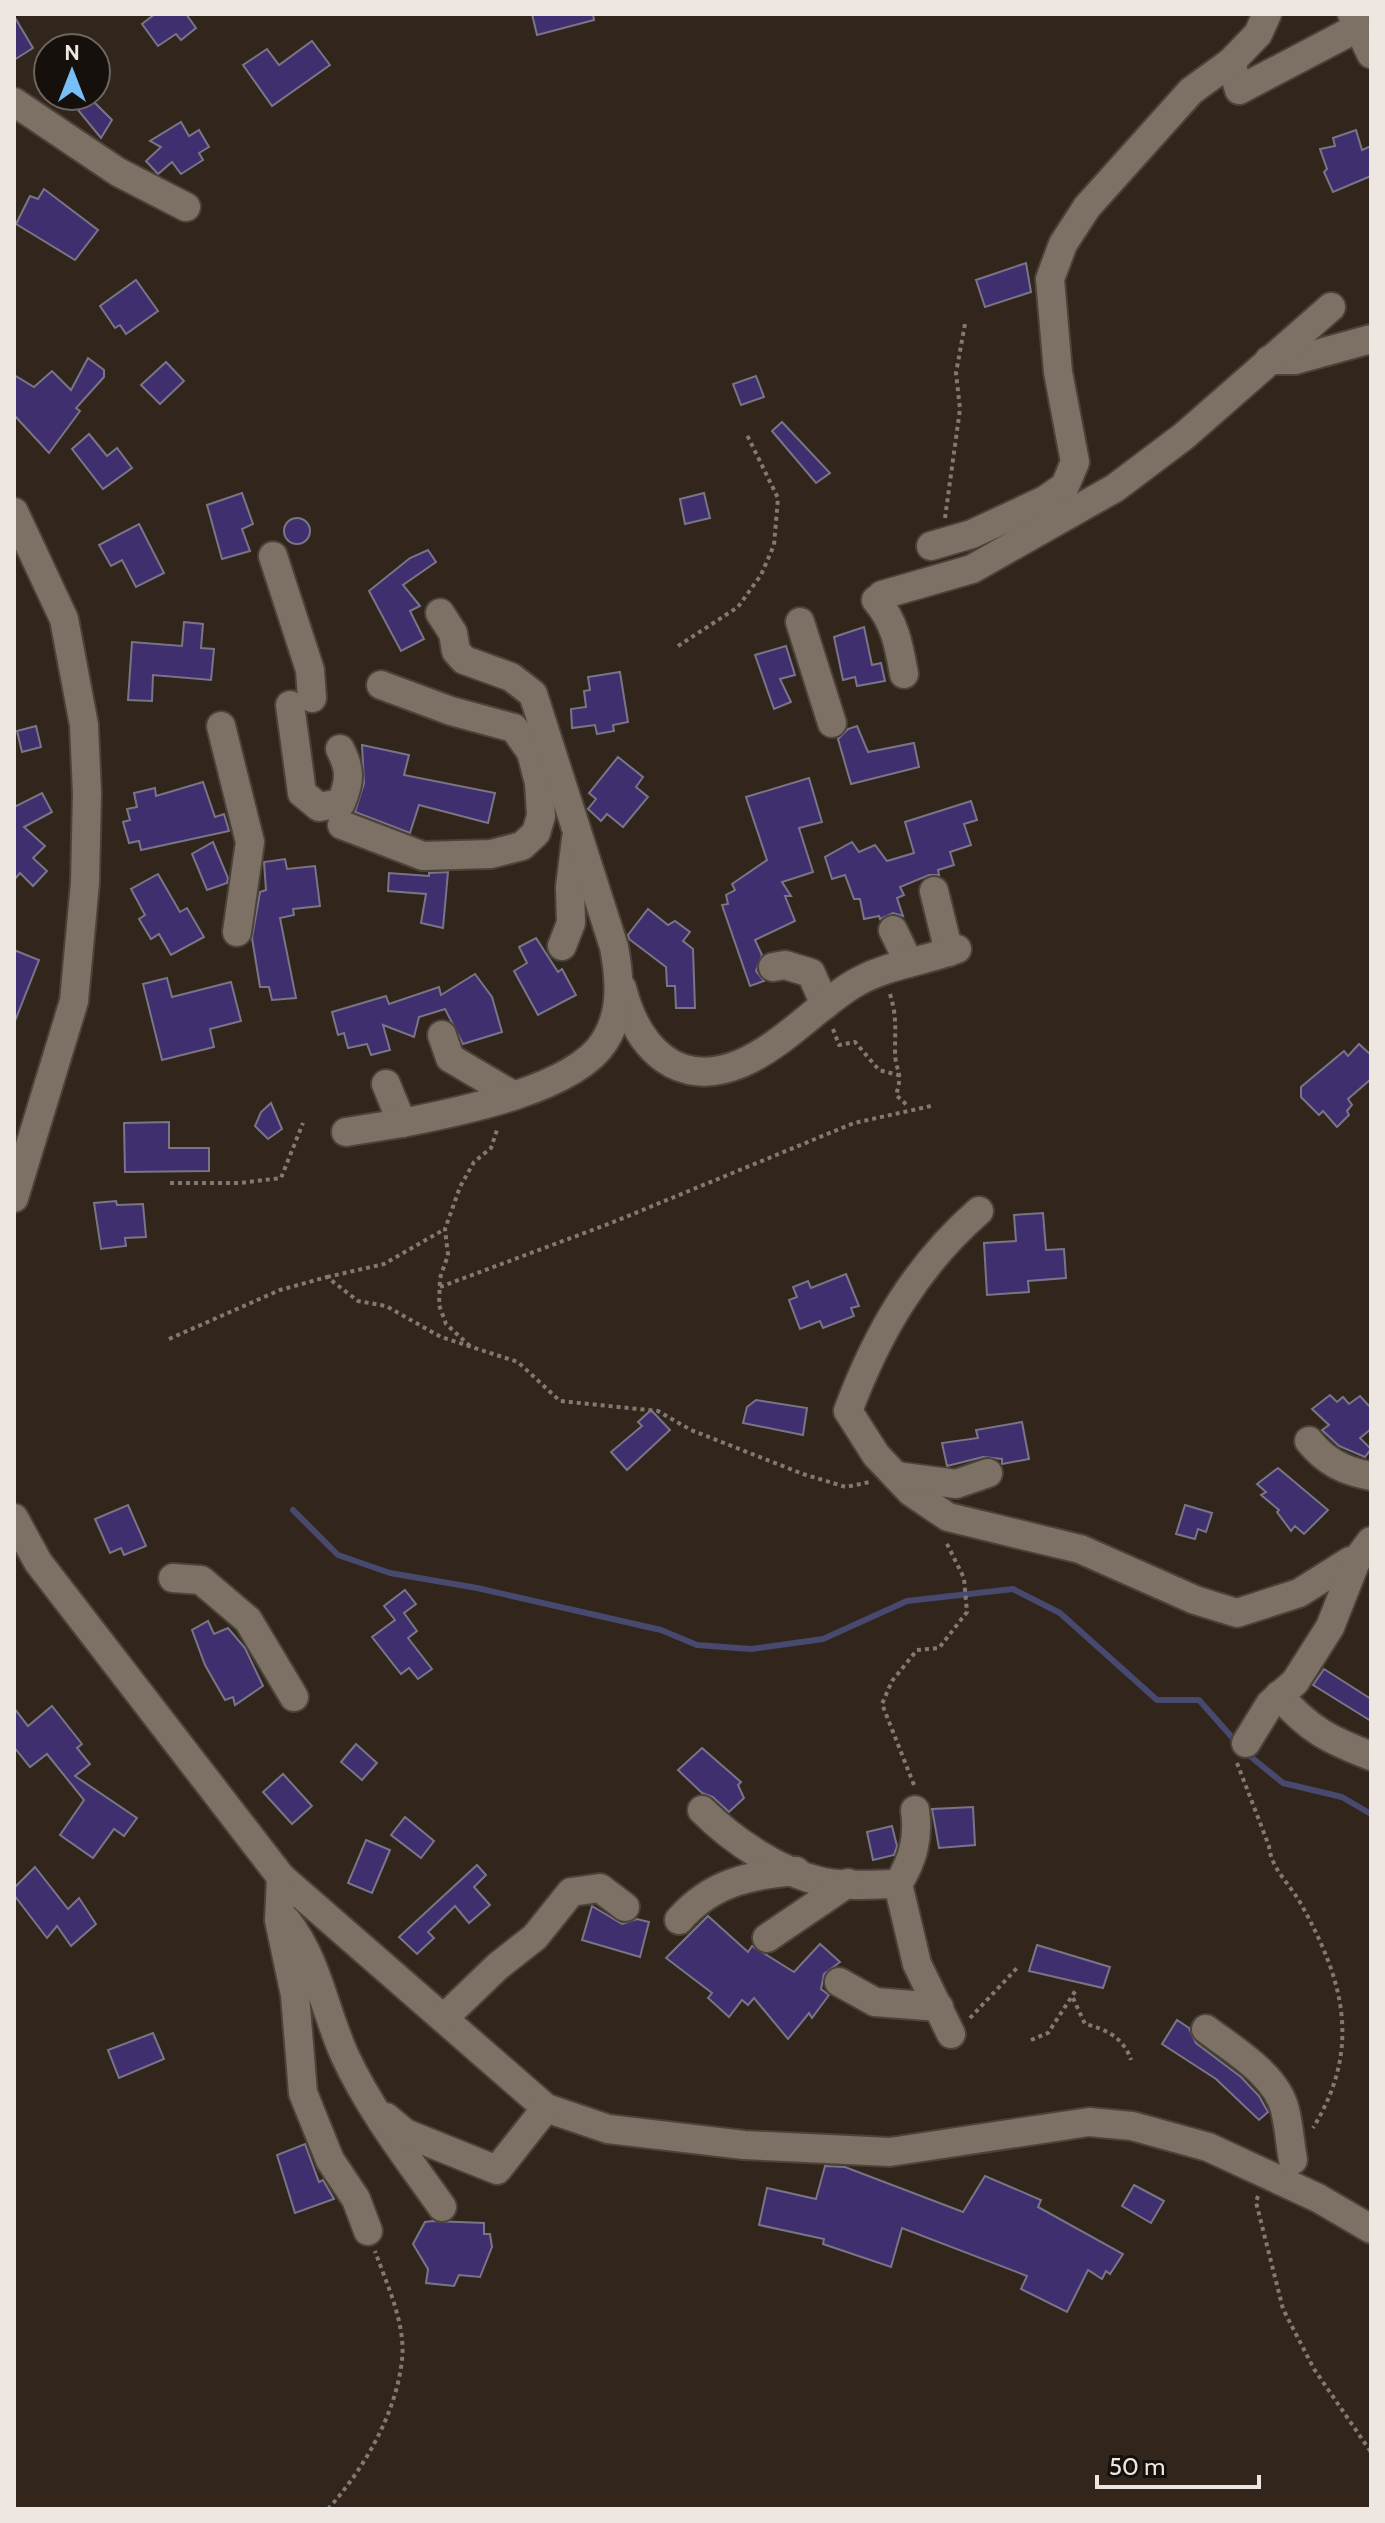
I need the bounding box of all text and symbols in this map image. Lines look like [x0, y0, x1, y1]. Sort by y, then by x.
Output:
north arrow [32, 32, 112, 112]
text: N [64, 39, 80, 66]
scale bar [1097, 2439, 1259, 2489]
text: 50 m [1109, 2452, 1165, 2481]

